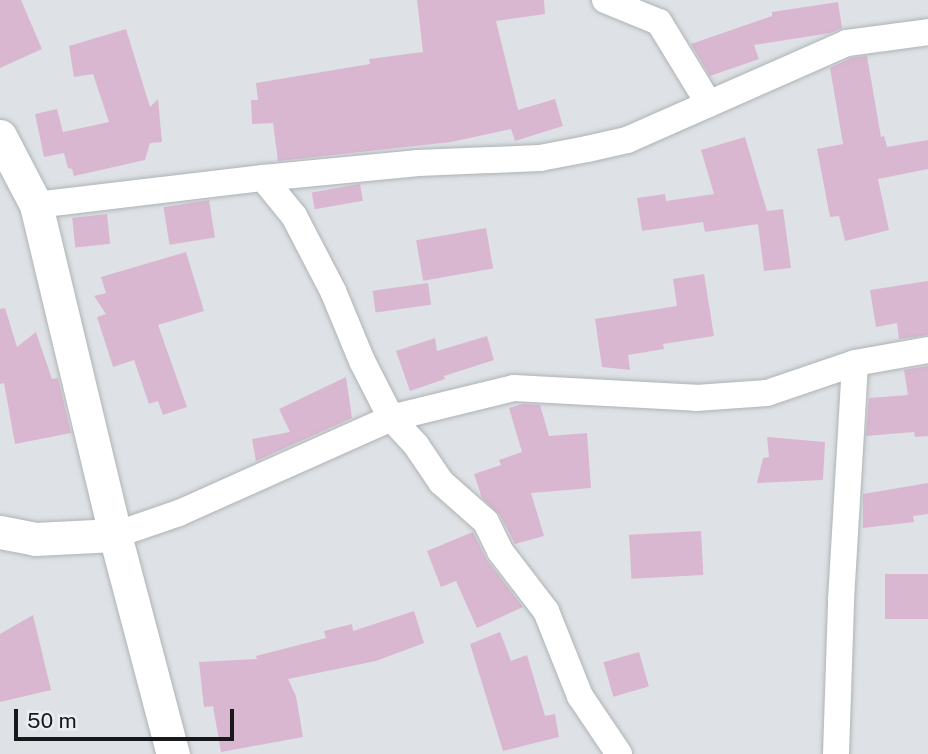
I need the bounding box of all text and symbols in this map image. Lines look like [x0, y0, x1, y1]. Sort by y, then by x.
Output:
scale bar [18, 694, 238, 738]
text: 50 m [27, 708, 77, 733]

